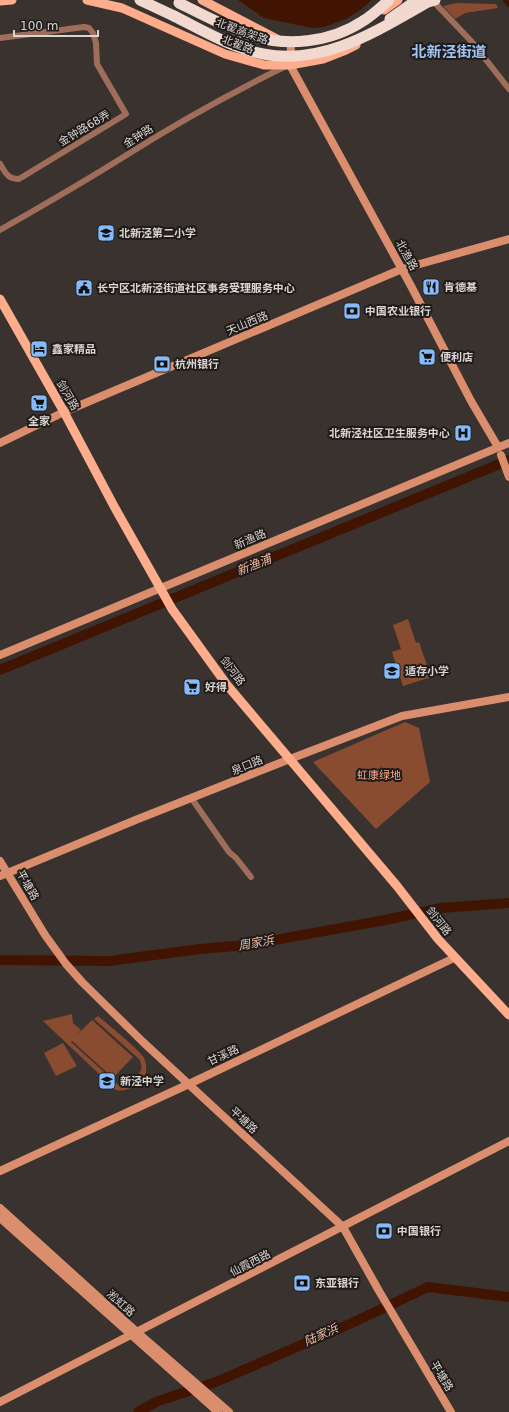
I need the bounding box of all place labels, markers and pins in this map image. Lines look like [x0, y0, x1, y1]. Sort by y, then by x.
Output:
school or university icon: 北新泾第二小学 [96, 223, 116, 243]
place label: 北新泾第二小学 [119, 227, 196, 240]
restaurant icon: 肯德基 [421, 277, 441, 297]
public building icon: 长宁区北新泾街道社区事务受理服务中心 [74, 278, 94, 298]
place label: 肯德基 [444, 281, 477, 294]
place label: 长宁区北新泾街道社区事务受理服务中心 [97, 282, 295, 295]
bank icon: 中国农业银行 [342, 301, 362, 321]
place label: 中国农业银行 [365, 305, 431, 318]
hotel icon: 鑫家精品 [29, 339, 49, 359]
place label: 鑫家精品 [52, 343, 96, 356]
supermarket icon: 便利店 [417, 347, 437, 367]
place label: 便利店 [440, 351, 473, 364]
bank icon: 杭州银行 [152, 354, 172, 374]
place label: 杭州银行 [175, 358, 219, 371]
supermarket icon: 全家 [29, 393, 49, 413]
place label: 全家 [28, 415, 50, 428]
hospital icon: 北新泾社区卫生服务中心 [453, 423, 473, 443]
place label: 北新泾社区卫生服务中心 [329, 427, 450, 440]
school or university icon: 适存小学 [382, 661, 402, 681]
place label: 适存小学 [405, 665, 449, 678]
supermarket icon: 好得 [182, 677, 202, 697]
place label: 好得 [205, 681, 227, 694]
school or university icon: 新泾中学 [97, 1071, 117, 1091]
place label: 新泾中学 [120, 1075, 164, 1088]
bank icon: 中国银行 [374, 1221, 394, 1241]
place label: 中国银行 [397, 1225, 441, 1238]
bank icon: 东亚银行 [292, 1273, 312, 1293]
place label: 东亚银行 [315, 1277, 359, 1290]

